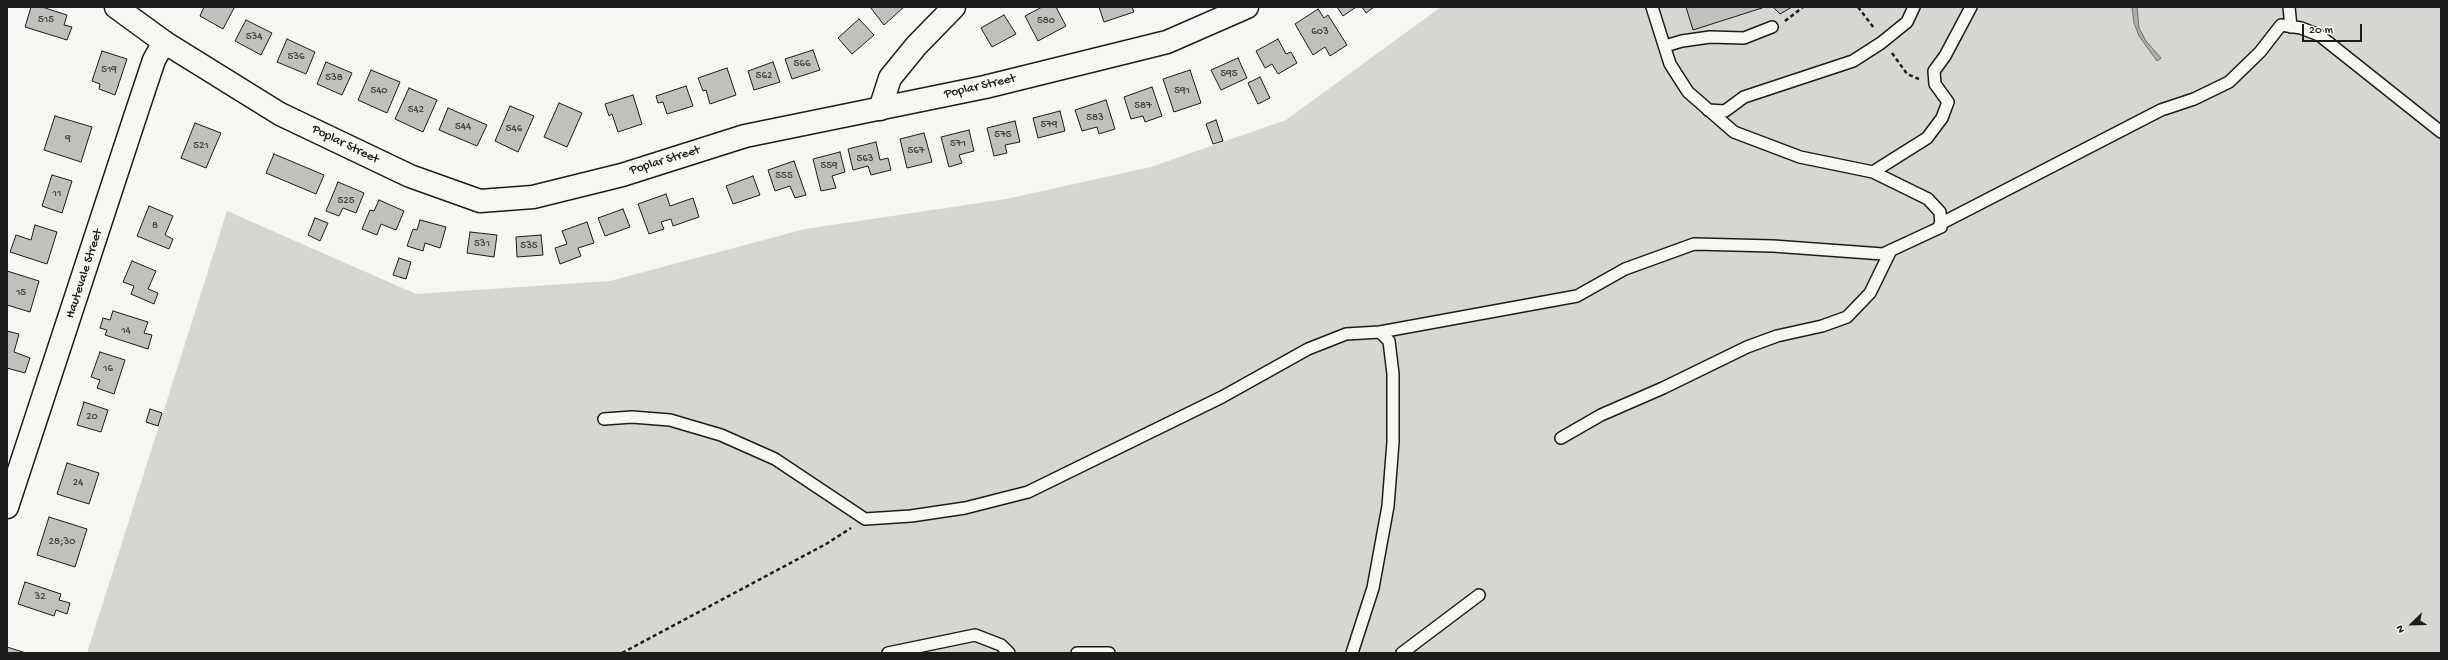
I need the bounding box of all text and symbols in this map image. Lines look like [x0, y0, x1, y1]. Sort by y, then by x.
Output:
house number: 515 [38, 13, 54, 27]
house number: 580 [1037, 14, 1055, 28]
scale bar [2304, 16, 2364, 42]
text: 20 m [2309, 24, 2333, 38]
house number: 603 [1311, 25, 1329, 39]
house number: 534 [246, 30, 262, 44]
house number: 536 [287, 50, 305, 64]
house number: 566 [794, 57, 810, 71]
house number: 519 [101, 63, 117, 77]
house number: 595 [1220, 67, 1238, 81]
house number: 562 [756, 69, 772, 83]
house number: 538 [325, 71, 343, 85]
street label: Poplar Street [943, 71, 1017, 103]
house number: 540 [370, 84, 388, 98]
house number: 591 [1174, 84, 1190, 98]
house number: 587 [1134, 99, 1152, 113]
house number: 542 [408, 103, 424, 117]
house number: 583 [1086, 111, 1104, 125]
house number: 579 [1040, 118, 1058, 132]
house number: 544 [455, 120, 471, 134]
street label: Poplar Street [309, 122, 381, 168]
house number: 546 [506, 122, 522, 136]
house number: 575 [994, 128, 1012, 142]
house number: 9 [65, 132, 71, 146]
house number: 571 [950, 137, 966, 151]
house number: 521 [193, 139, 209, 153]
street label: Poplar Street [628, 143, 702, 179]
house number: 567 [907, 144, 925, 158]
house number: 563 [856, 152, 874, 166]
house number: 559 [820, 159, 838, 173]
house number: 555 [775, 169, 793, 183]
house number: 11 [53, 187, 61, 201]
house number: 525 [338, 194, 354, 208]
house number: 8 [152, 219, 158, 233]
street label: Hautevale Street [63, 227, 107, 321]
house number: 531 [474, 237, 490, 251]
house number: 535 [520, 239, 538, 253]
house number: 15 [16, 286, 26, 300]
house number: 14 [121, 324, 131, 338]
house number: 16 [103, 362, 113, 376]
house number: 20 [86, 410, 98, 424]
house number: 24 [73, 476, 83, 490]
house number: 28;30 [49, 535, 75, 549]
house number: 32 [34, 590, 46, 604]
north arrow [2392, 604, 2432, 644]
text: N [2394, 623, 2408, 634]

